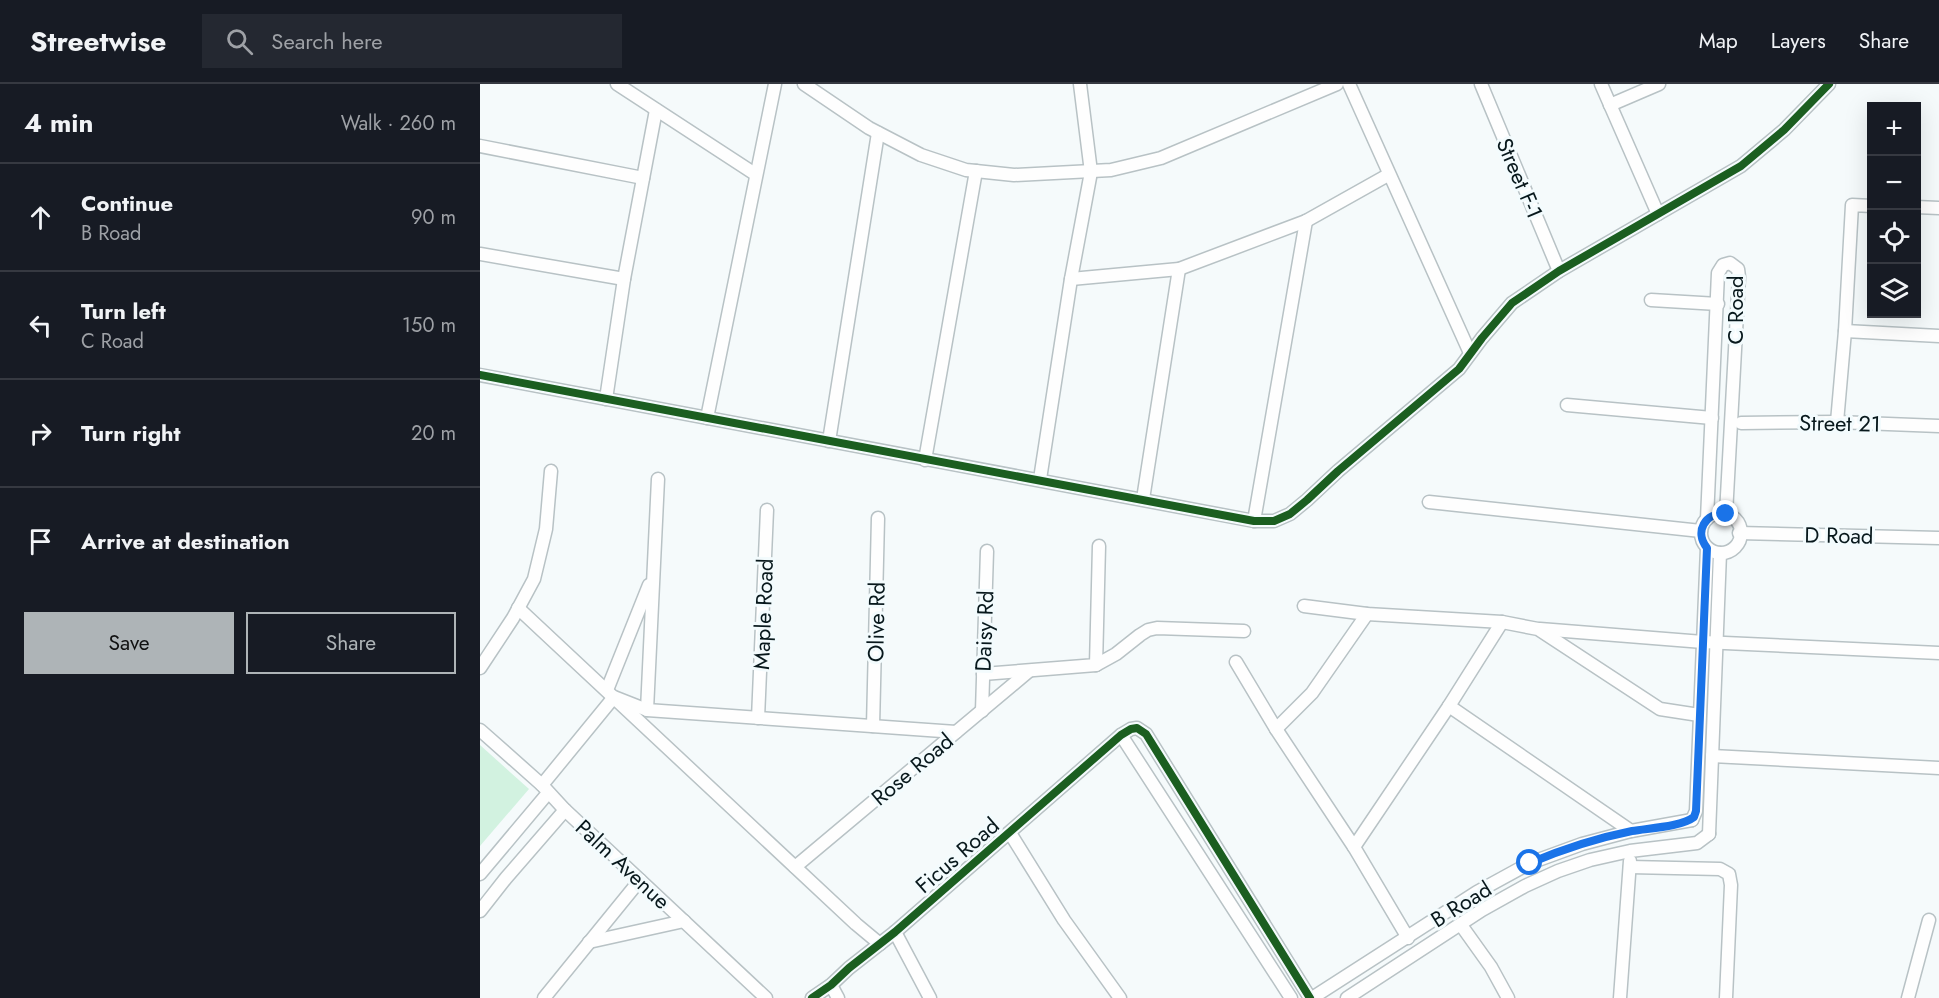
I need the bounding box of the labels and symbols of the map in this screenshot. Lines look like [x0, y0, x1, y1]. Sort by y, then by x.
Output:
street label: Street F-1 [1489, 133, 1551, 223]
street label: C Road [1719, 275, 1751, 345]
street label: Street 21 [1799, 406, 1881, 440]
route end [1712, 500, 1738, 526]
street label: D Road [1804, 518, 1874, 552]
street label: Maple Road [745, 558, 781, 670]
street label: Olive Rd [859, 582, 893, 662]
street label: Daisy Rd [967, 590, 1001, 672]
street label: Rose Road [864, 725, 960, 813]
street label: Ficus Road [908, 810, 1006, 900]
street label: Palm Avenue [568, 812, 678, 916]
route start [1516, 849, 1542, 875]
street label: B Road [1424, 873, 1498, 935]

